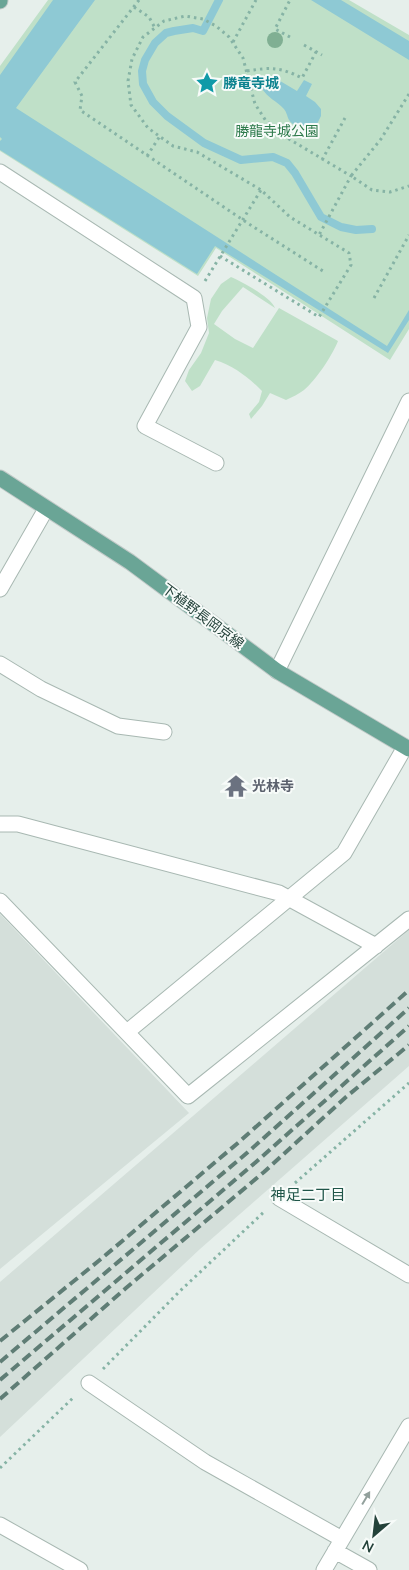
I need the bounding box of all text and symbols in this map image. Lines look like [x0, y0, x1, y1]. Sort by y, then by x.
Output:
place icon: 勝竜寺城 [194, 70, 220, 96]
place label: 勝竜寺城 [223, 74, 279, 92]
park label: 勝龍寺城公園 [235, 122, 319, 140]
street label: 下植野長岡京線 [158, 579, 248, 653]
temple icon: 光林寺 [223, 773, 249, 799]
place label: 光林寺 [252, 777, 294, 795]
district label: 神足二丁目 [270, 1185, 346, 1204]
one-way arrow [362, 1491, 371, 1504]
north arrow [349, 1510, 399, 1560]
text: N [359, 1536, 377, 1557]

